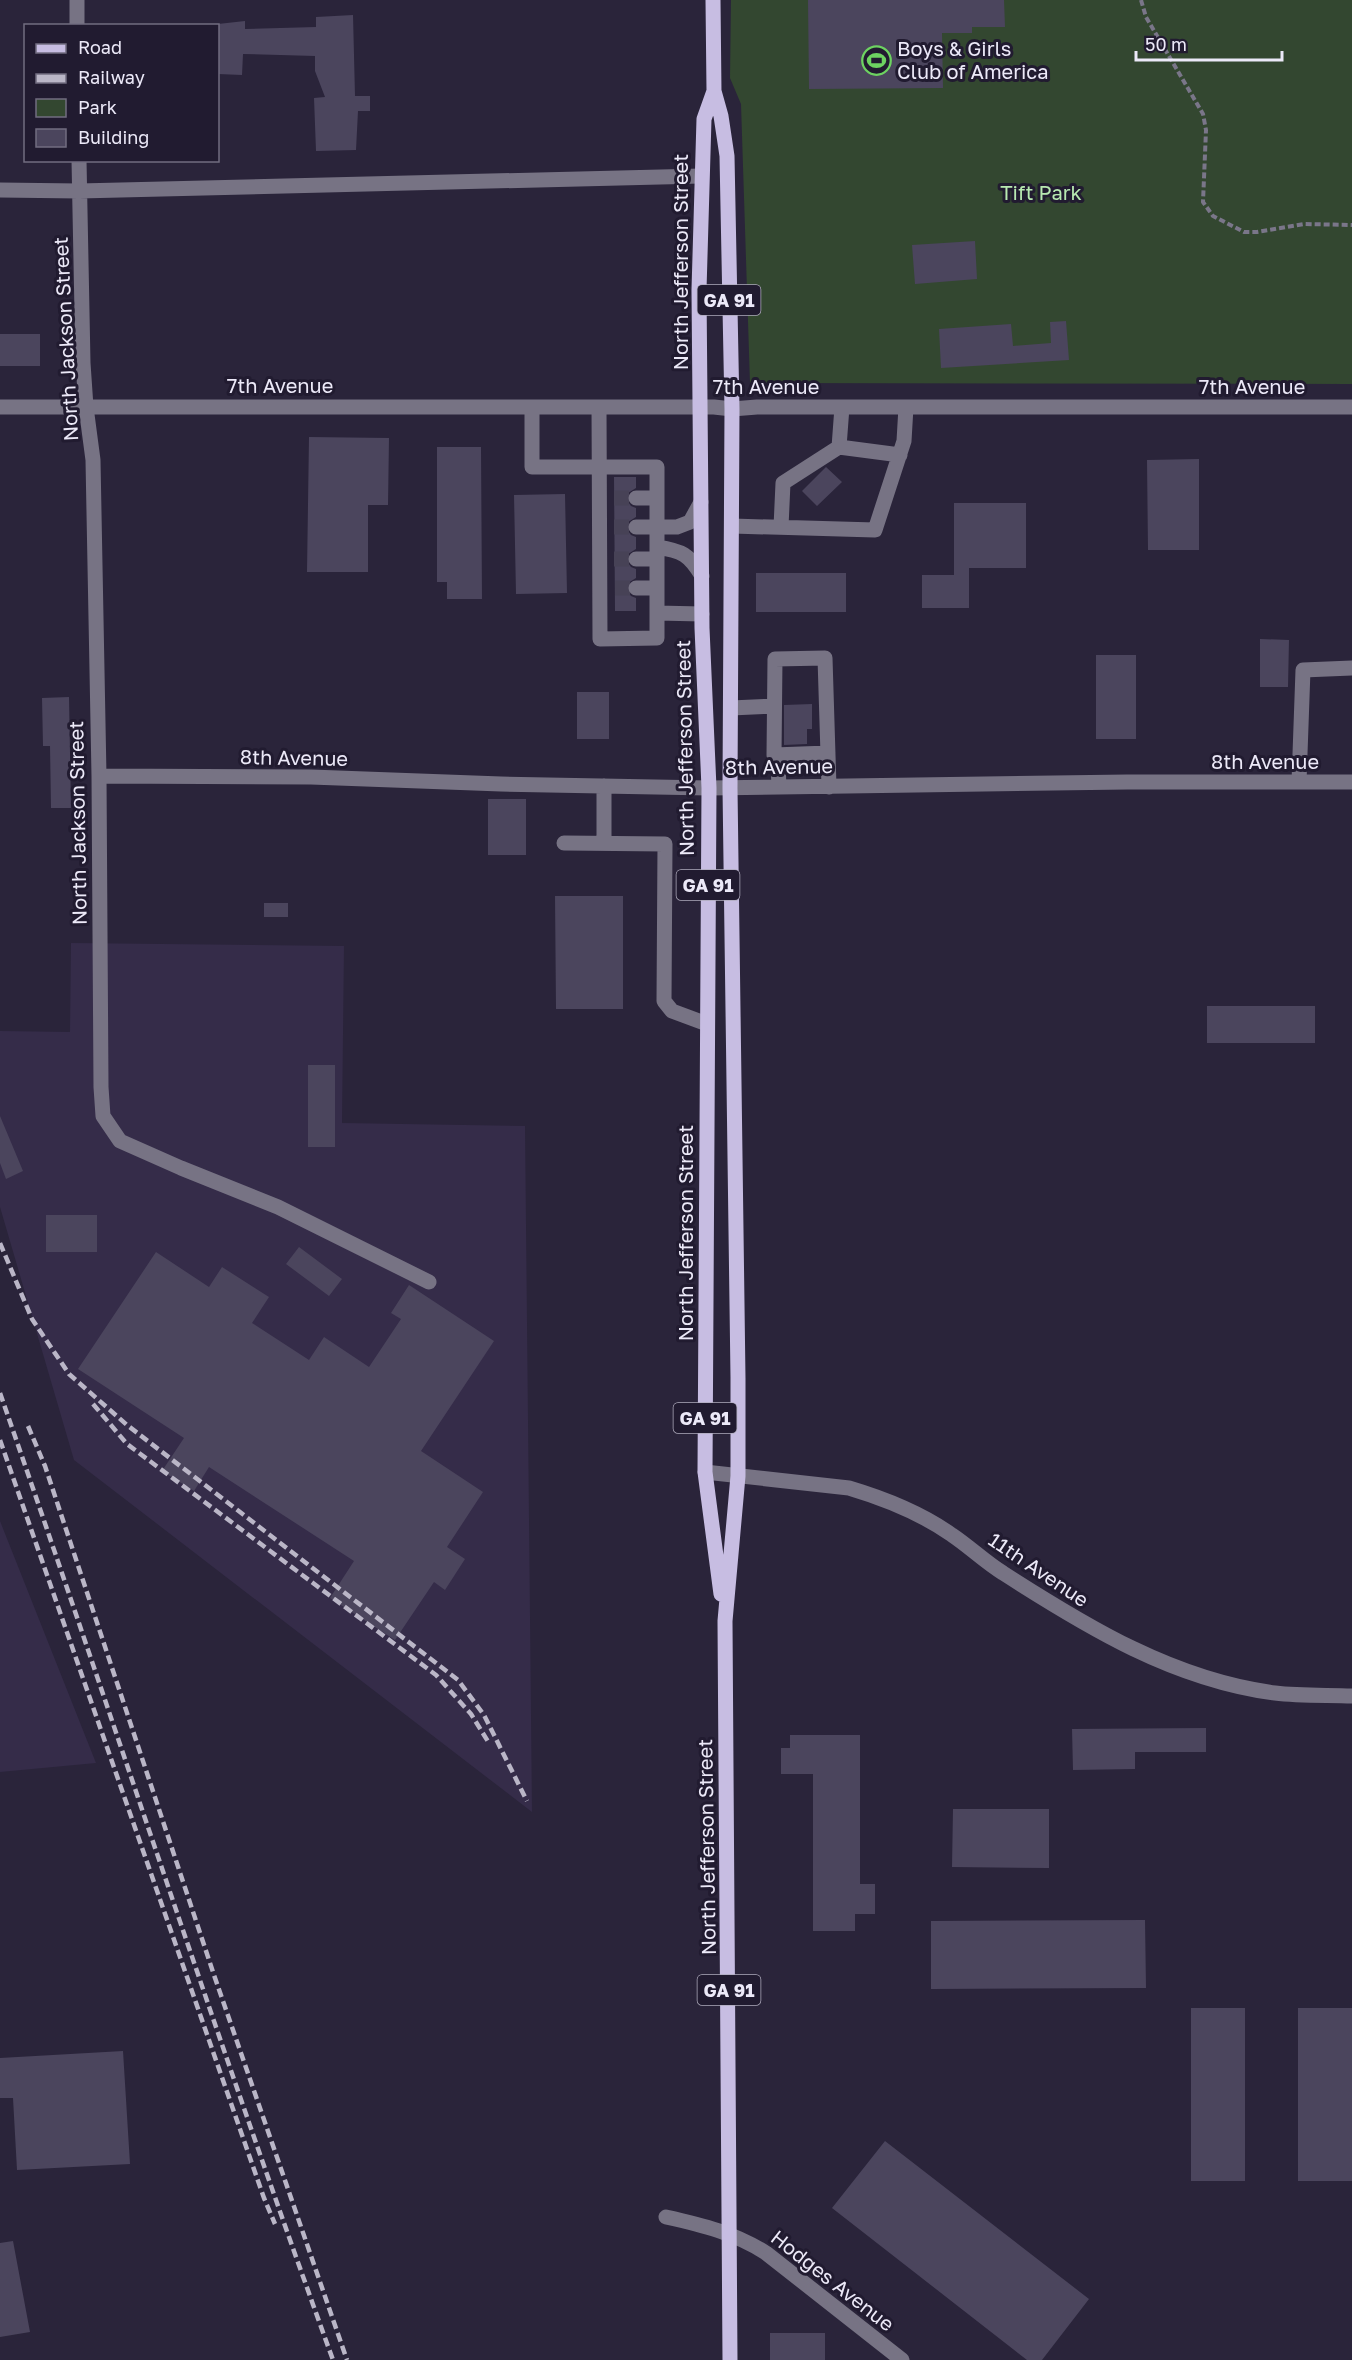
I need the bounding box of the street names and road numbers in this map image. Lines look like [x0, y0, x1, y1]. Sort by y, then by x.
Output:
street label: North Jefferson Street [668, 154, 692, 370]
street label: North Jackson Street [48, 236, 82, 442]
road number: GA 91 [698, 285, 760, 315]
street label: 7th Avenue [227, 373, 333, 397]
street label: 7th Avenue [713, 374, 819, 398]
street label: 7th Avenue [1199, 374, 1305, 398]
street label: North Jefferson Street [670, 640, 698, 856]
street label: North Jackson Street [63, 721, 91, 925]
street label: 8th Avenue [240, 744, 348, 770]
street label: 8th Avenue [1211, 749, 1319, 773]
street label: 8th Avenue [725, 753, 833, 779]
road number: GA 91 [676, 870, 740, 900]
street label: North Jefferson Street [673, 1125, 697, 1341]
road number: GA 91 [674, 1403, 736, 1433]
street label: 11th Avenue [984, 1527, 1094, 1611]
street label: North Jefferson Street [692, 1739, 720, 1955]
road number: GA 91 [698, 1975, 760, 2005]
street label: Hodges Avenue [767, 2224, 899, 2336]

